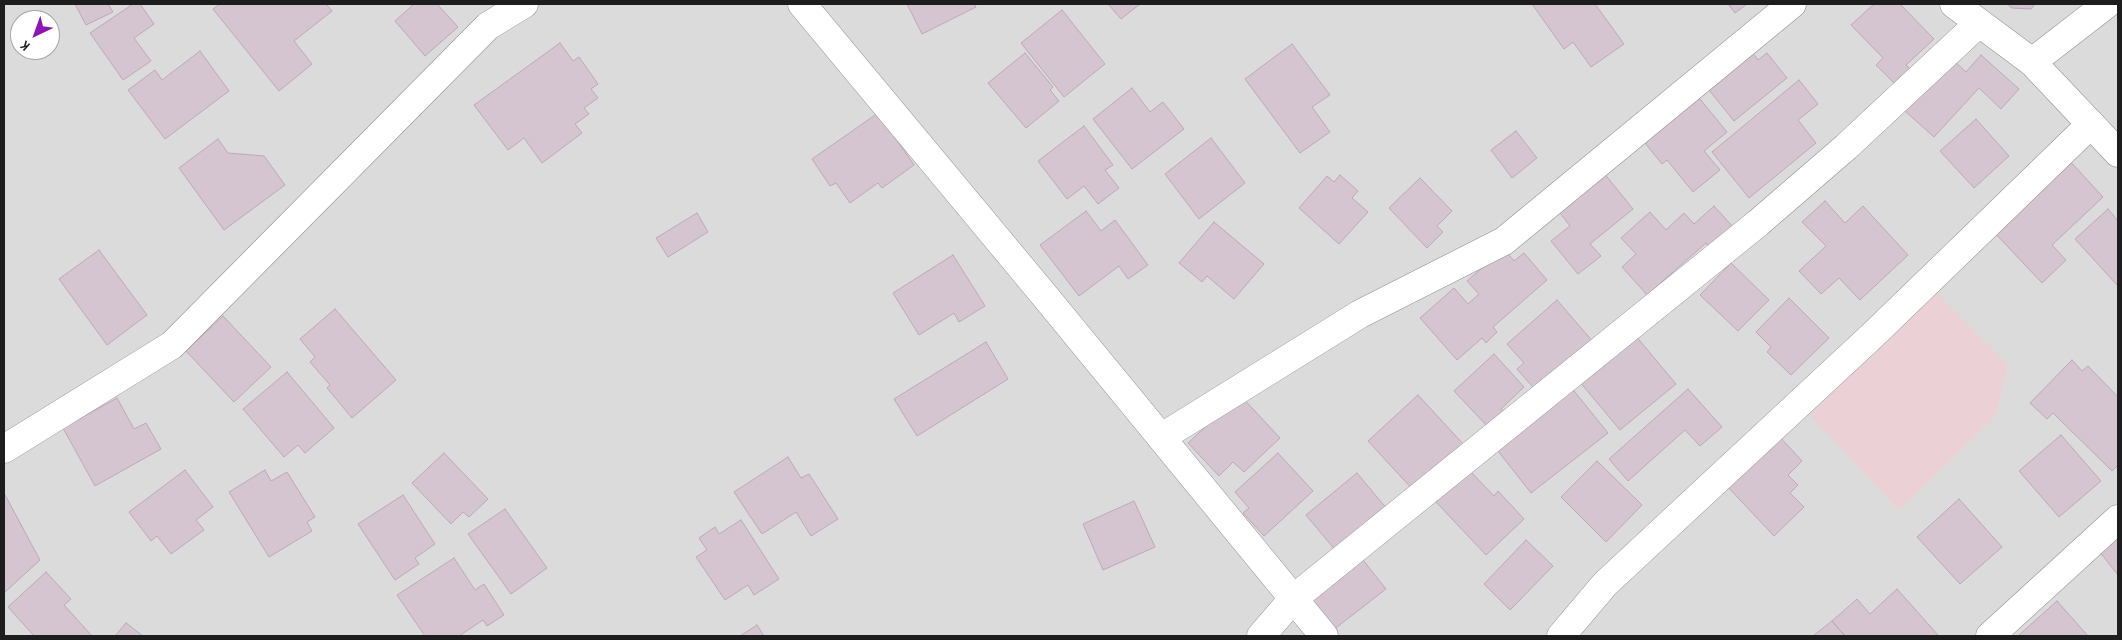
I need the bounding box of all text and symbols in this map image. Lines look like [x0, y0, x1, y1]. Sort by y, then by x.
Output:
north arrow [10, 10, 60, 60]
text: K [17, 37, 34, 54]

